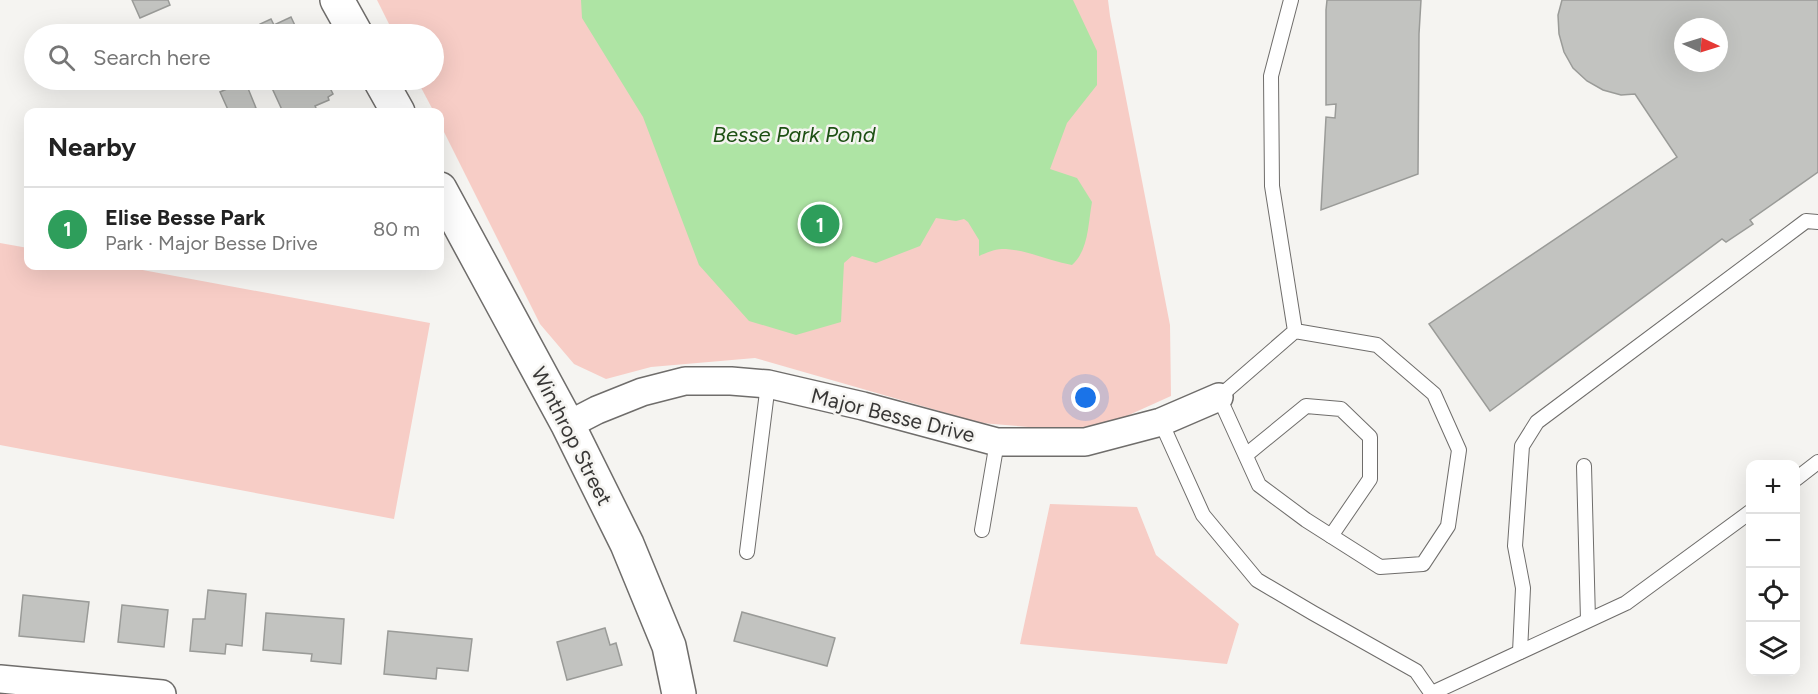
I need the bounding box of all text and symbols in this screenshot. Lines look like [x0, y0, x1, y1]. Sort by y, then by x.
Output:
north arrow [1674, 18, 1728, 72]
search box [24, 24, 444, 90]
icon: search [45, 41, 78, 74]
text: Search here [93, 44, 211, 71]
water label: Besse Park Pond [712, 121, 877, 148]
text: Nearby [48, 131, 136, 163]
pin: 1 [800, 202, 840, 246]
text: Elise Besse Park [105, 204, 265, 231]
text: 1 [63, 217, 72, 241]
text: 80 m [373, 217, 420, 241]
text: Park · Major Besse Drive [105, 231, 318, 255]
street label: Winthrop Street [526, 363, 618, 509]
street label: Major Besse Drive [809, 383, 977, 447]
your location [1071, 383, 1100, 412]
map controls [1746, 460, 1800, 676]
button: + [1746, 460, 1800, 514]
button: − [1746, 514, 1800, 568]
button: locate [1746, 568, 1800, 622]
button: layers [1746, 622, 1800, 676]

